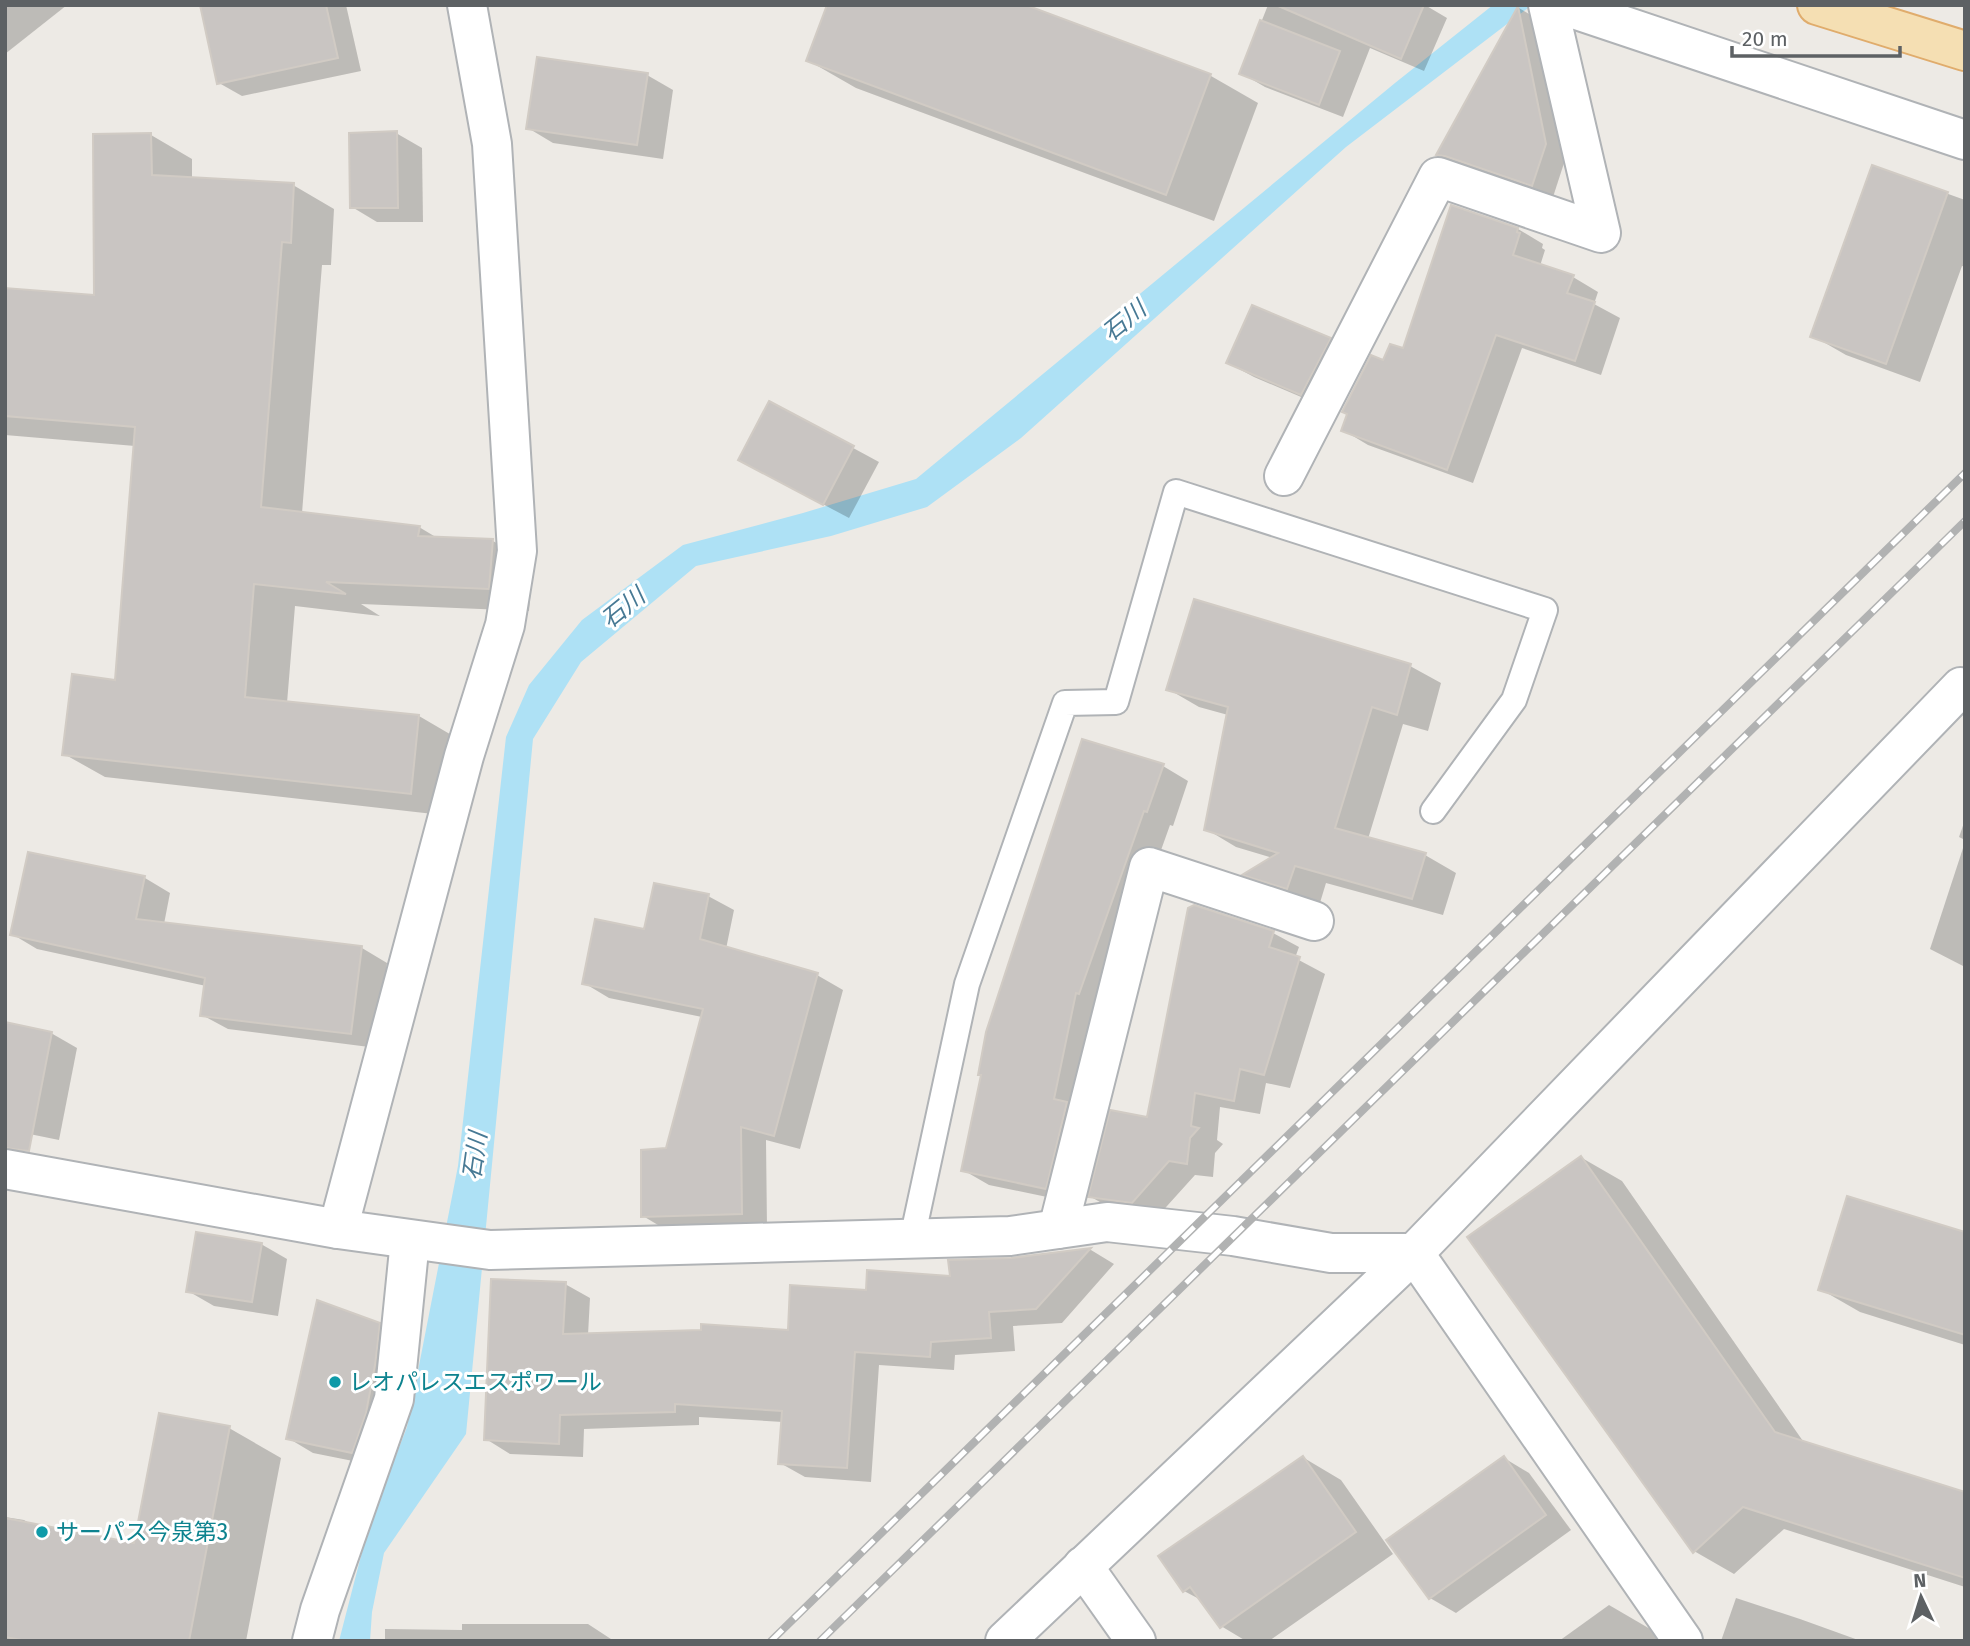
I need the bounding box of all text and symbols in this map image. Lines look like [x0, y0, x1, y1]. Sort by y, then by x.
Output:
scale bar [1732, 14, 1900, 58]
text: 20 m [1742, 26, 1788, 52]
water label: 石川 [1097, 293, 1154, 347]
water label: 石川 [596, 580, 653, 634]
water label: 石川 [458, 1127, 493, 1182]
place label: レオパレスエスポワール [349, 1368, 602, 1396]
marker: レオパレスエスポワール [327, 1374, 343, 1390]
place label: サーパス今泉第3 [56, 1518, 228, 1546]
marker: サーパス今泉第3 [34, 1524, 50, 1540]
north arrow [1886, 1562, 1956, 1632]
text: N [1913, 1569, 1927, 1592]

